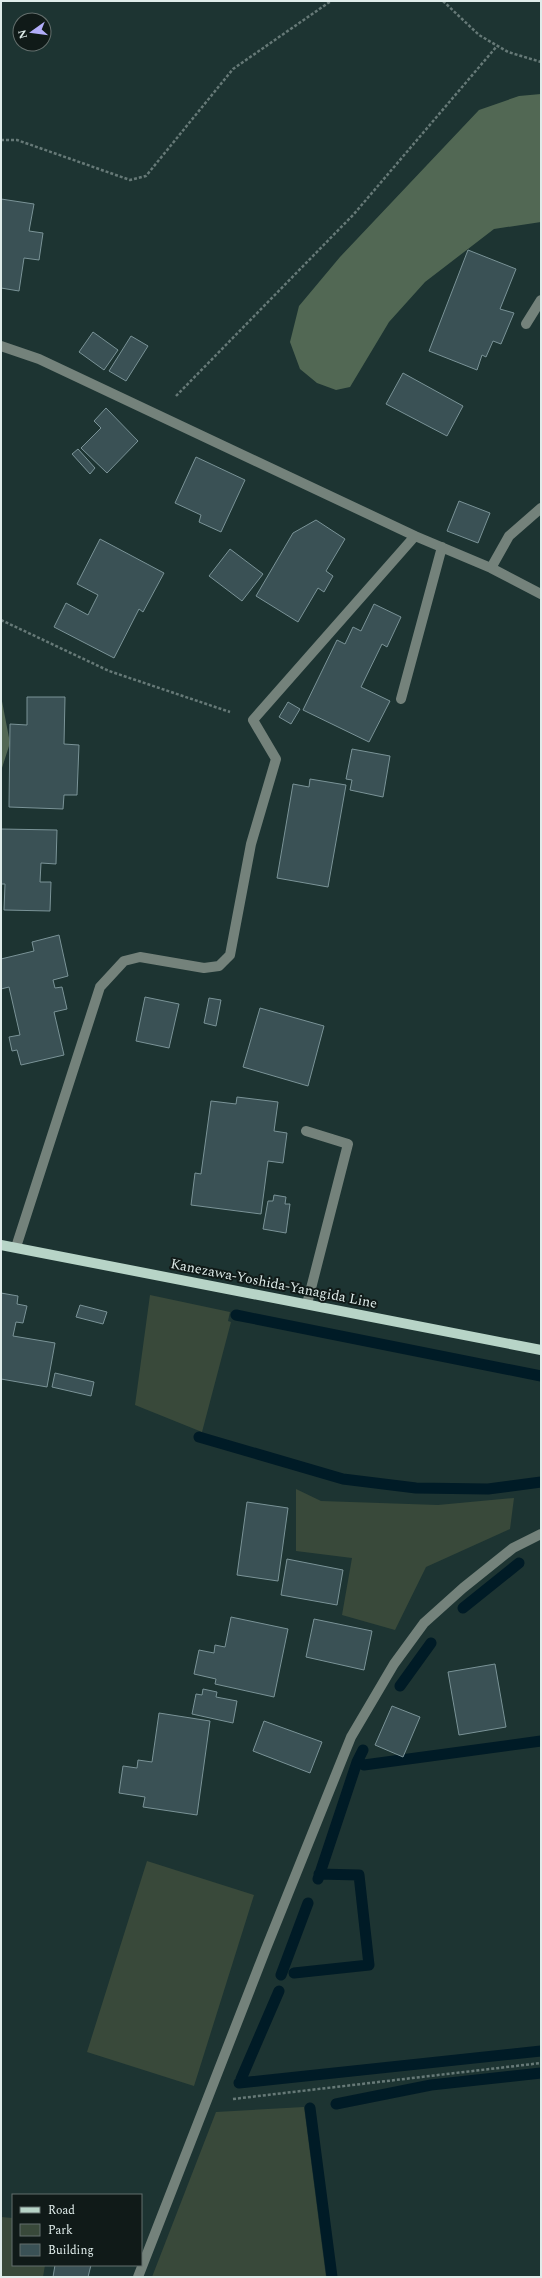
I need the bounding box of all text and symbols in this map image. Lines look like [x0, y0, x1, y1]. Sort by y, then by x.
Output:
north arrow [12, 12, 52, 52]
text: N [13, 28, 32, 41]
street label: Kanezawa-Yoshida-Yanagida Line [169, 1253, 379, 1314]
legend [12, 2194, 142, 2266]
text: Road [48, 2201, 75, 2220]
text: Park [48, 2221, 73, 2240]
text: Building [48, 2241, 94, 2260]

